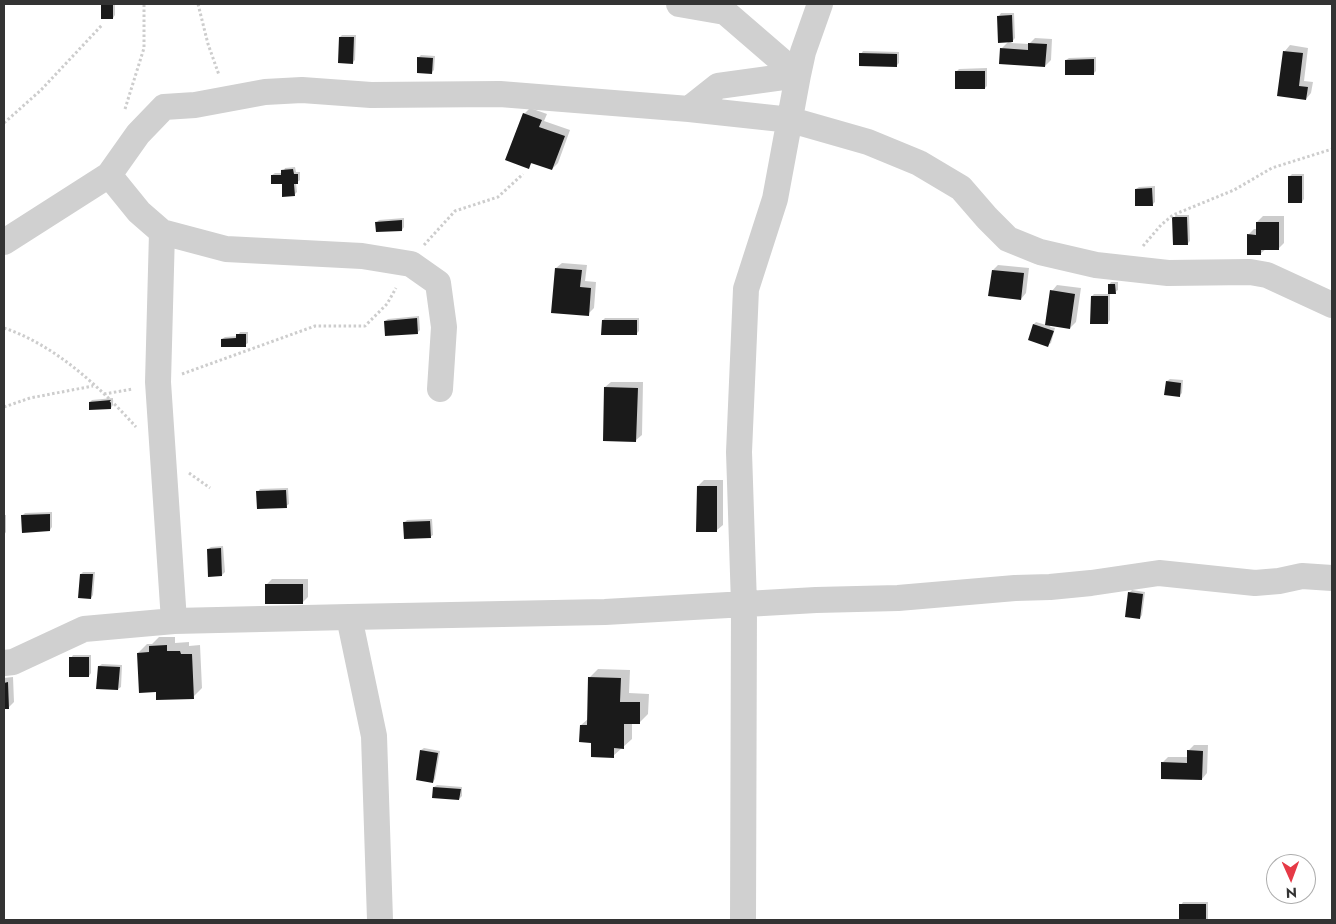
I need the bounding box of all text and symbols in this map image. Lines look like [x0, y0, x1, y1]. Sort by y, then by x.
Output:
north arrow [1266, 854, 1316, 904]
text: N [1286, 883, 1297, 903]

